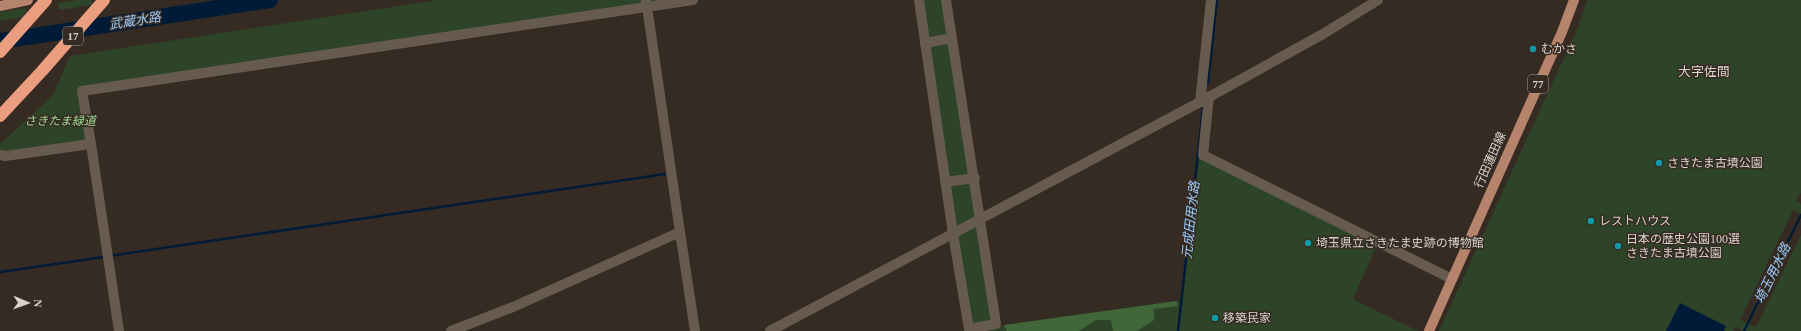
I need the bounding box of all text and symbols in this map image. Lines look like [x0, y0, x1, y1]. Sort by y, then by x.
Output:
water label: 武蔵水路 [108, 9, 163, 32]
road number: 17 [63, 27, 83, 45]
place label: むかさ [1541, 42, 1577, 56]
marker: むかさ [1528, 44, 1538, 54]
district label: 大字佐間 [1678, 64, 1730, 79]
road number: 77 [1528, 75, 1548, 93]
park label: さきたま緑道 [24, 114, 98, 128]
street label: 行田蓮田線 [1471, 130, 1509, 190]
place label: さきたま古墳公園 [1667, 156, 1763, 170]
marker: さきたま古墳公園 [1654, 158, 1664, 168]
water label: 元成田用水路 [1179, 179, 1202, 260]
place label: レストハウス [1599, 214, 1671, 228]
marker: レストハウス [1586, 216, 1596, 226]
place label: 日本の歴史公園100選 さきたま古墳公園 [1626, 232, 1740, 260]
place label: 埼玉県立さきたま史跡の博物館 [1316, 236, 1484, 250]
marker: 埼玉県立さきたま史跡の博物館 [1303, 238, 1313, 248]
water label: 埼玉用水路 [1751, 240, 1794, 306]
marker: 日本の歴史公園100選 さきたま古墳公園 [1613, 241, 1623, 251]
north arrow [8, 283, 48, 323]
text: N [32, 299, 44, 308]
place label: 移築民家 [1223, 311, 1271, 325]
marker: 移築民家 [1210, 313, 1220, 323]

